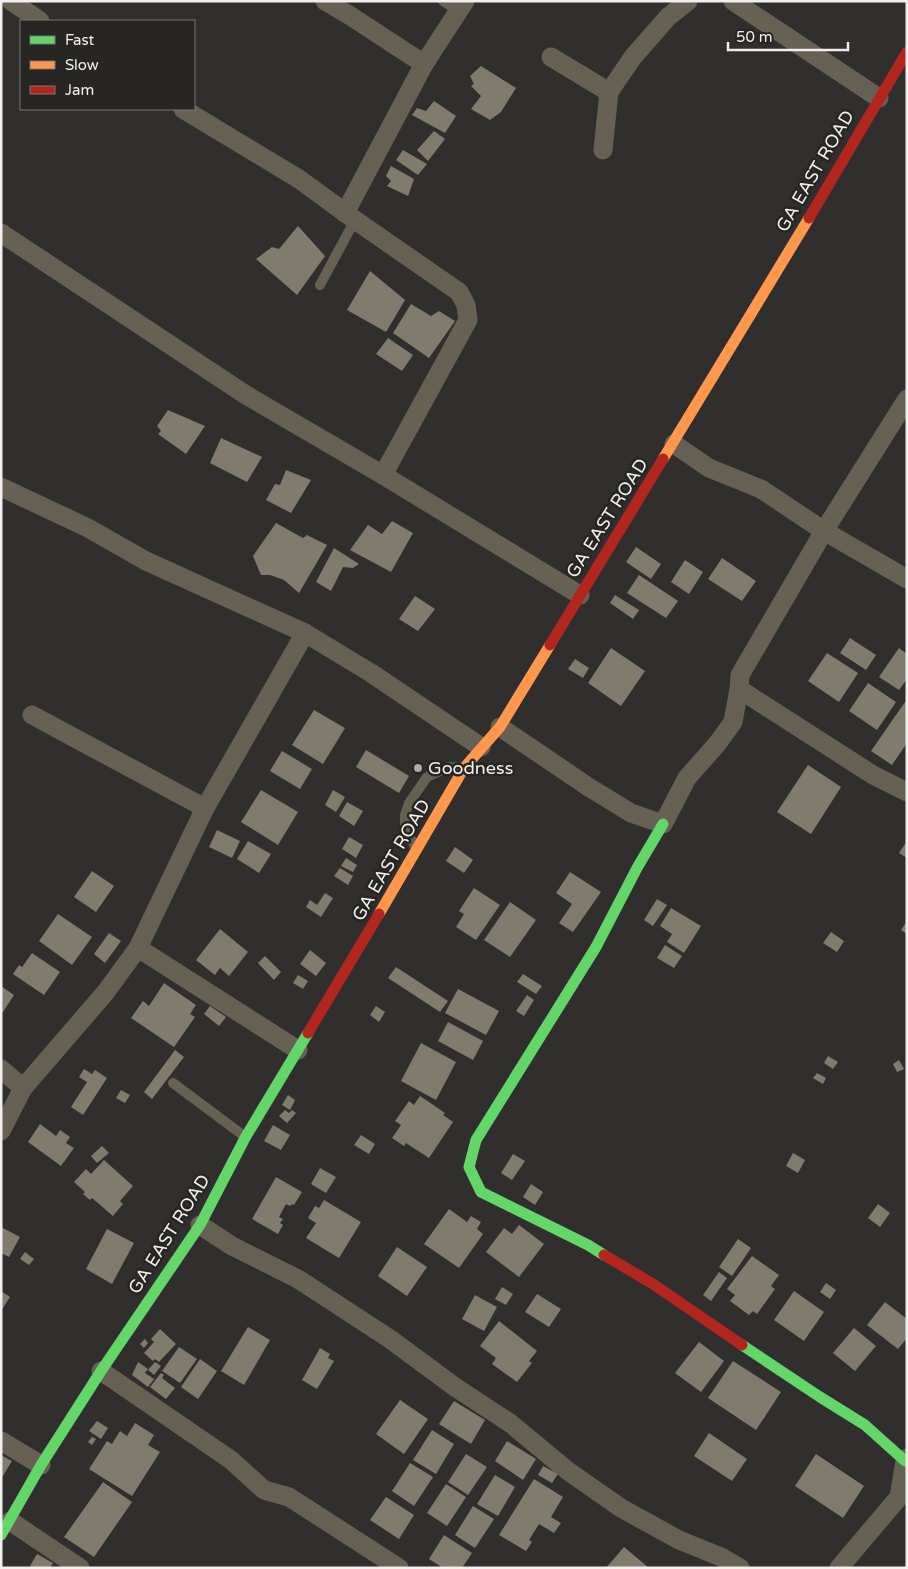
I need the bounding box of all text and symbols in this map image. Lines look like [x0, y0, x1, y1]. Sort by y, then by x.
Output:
legend [20, 20, 195, 110]
scale bar [728, 20, 848, 52]
text: 50 m [736, 28, 773, 46]
text: Fast [65, 31, 95, 49]
text: Slow [65, 56, 99, 74]
text: Jam [65, 81, 94, 99]
street label: GA EAST ROAD [771, 106, 859, 236]
street label: GA EAST ROAD [561, 454, 653, 582]
place label: Goodness [428, 757, 513, 779]
marker: Goodness [412, 762, 424, 774]
street label: GA EAST ROAD [347, 795, 435, 925]
street label: GA EAST ROAD [123, 1170, 215, 1298]

